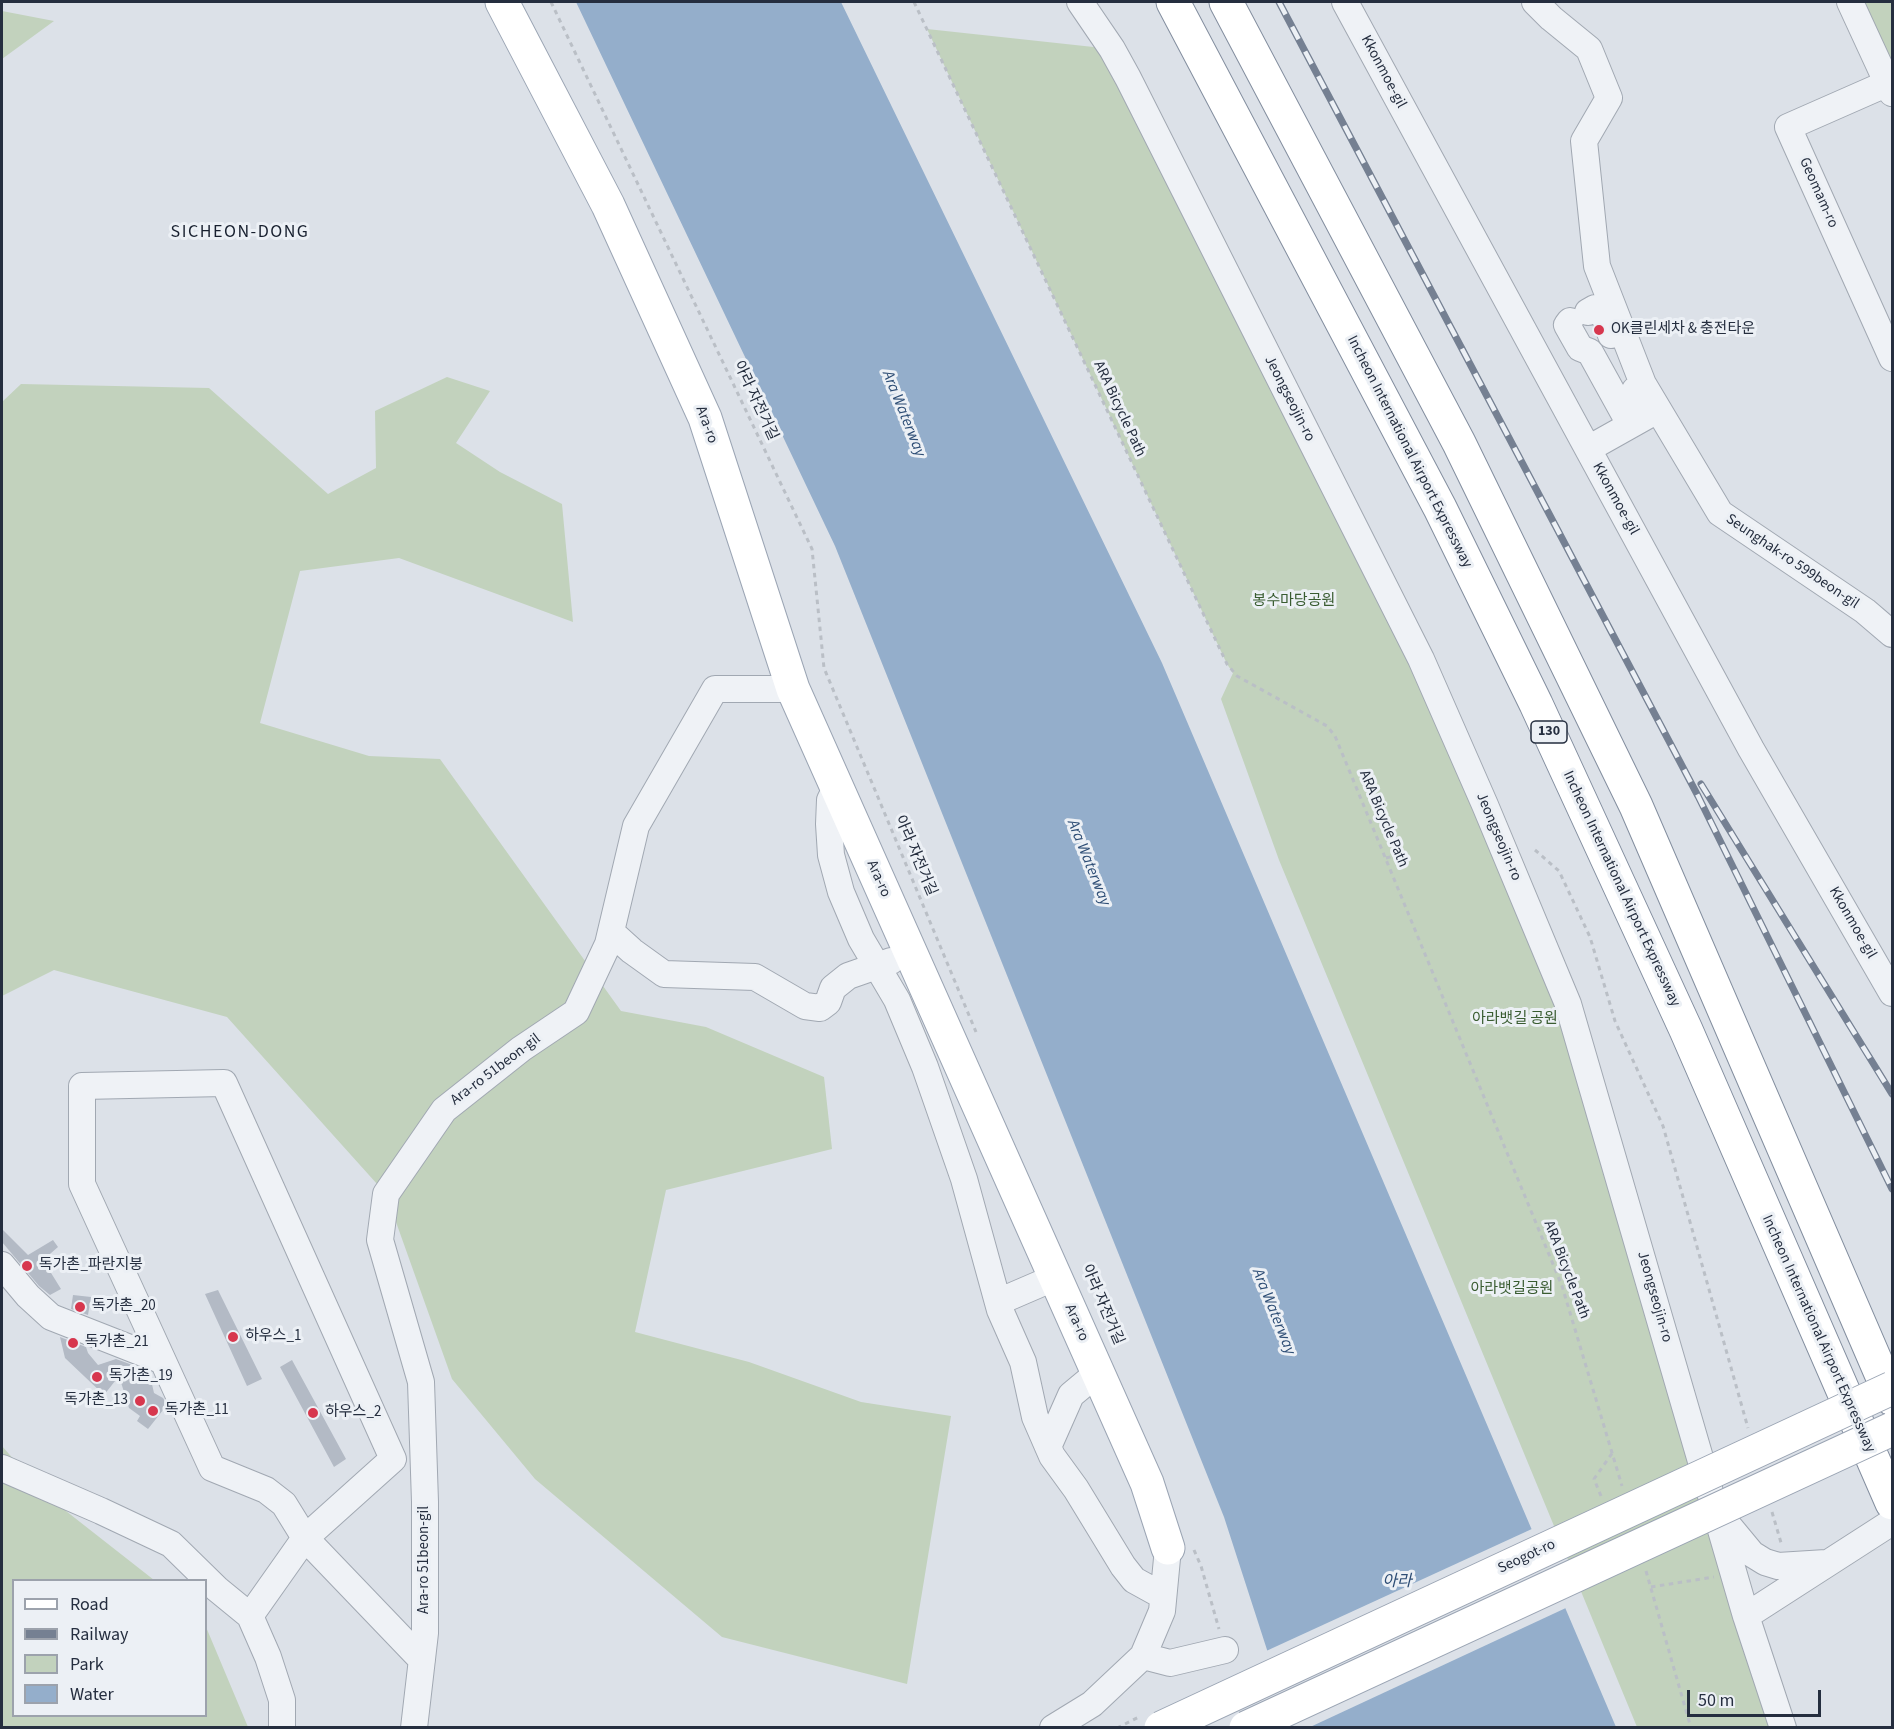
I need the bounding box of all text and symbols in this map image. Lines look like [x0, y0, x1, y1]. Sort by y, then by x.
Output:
street label: Kkonmoe-gil [1356, 32, 1410, 112]
street label: Geomam-ro [1795, 155, 1841, 231]
district label: SICHEON-DONG [171, 222, 309, 244]
place label: OK클린세차 & 충전타운 [1611, 321, 1755, 339]
marker: OK클린세차 & 충전타운 [1592, 323, 1606, 337]
street label: Incheon International Airport Expressway [1342, 333, 1476, 571]
street label: Jeongseojin-ro [1260, 353, 1318, 445]
street label: 아라 자전거길 [729, 358, 781, 444]
street label: ARA Bicycle Path [1089, 358, 1149, 460]
water label: Ara Waterway [877, 368, 929, 460]
street label: Ara-ro [691, 404, 721, 446]
street label: Kkonmoe-gil [1588, 460, 1642, 538]
street label: Seunghak-ro 599beon-gil [1722, 511, 1862, 613]
park label: 봉수마당공원 [1253, 593, 1335, 611]
road number: 130 [1531, 721, 1567, 743]
street label: ARA Bicycle Path [1354, 768, 1412, 870]
street label: Incheon International Airport Expressway [1558, 768, 1684, 1010]
street label: Jeongseojin-ro [1471, 790, 1525, 884]
street label: 아라 자전거길 [890, 813, 940, 899]
water label: Ara Waterway [1062, 817, 1114, 909]
street label: Ara-ro [862, 858, 894, 900]
street label: Kkonmoe-gil [1824, 884, 1880, 962]
park label: 아라뱃길 공원 [1472, 1011, 1558, 1029]
street label: Ara-ro 51beon-gil [447, 1030, 545, 1110]
street label: Incheon International Airport Expressway [1757, 1212, 1879, 1456]
street label: ARA Bicycle Path [1539, 1218, 1593, 1322]
street label: Jeongseojin-ro [1632, 1249, 1676, 1345]
place label: 독가촌_파란지붕 [39, 1257, 143, 1275]
marker: 독가촌_파란지붕 [20, 1259, 34, 1273]
street label: 아라 자전거길 [1077, 1262, 1127, 1348]
water label: Ara Waterway [1247, 1266, 1299, 1358]
park label: 아라뱃길공원 [1471, 1281, 1553, 1299]
place label: 독가촌_20 [92, 1298, 156, 1316]
marker: 독가촌_20 [73, 1300, 87, 1314]
street label: Ara-ro [1060, 1302, 1092, 1344]
place label: 하우스_1 [245, 1328, 301, 1346]
marker: 하우스_1 [226, 1330, 240, 1344]
place label: 독가촌_21 [85, 1334, 149, 1352]
marker: 독가촌_21 [66, 1336, 80, 1350]
place label: 독가촌_19 [109, 1368, 173, 1386]
marker: 독가촌_19 [90, 1370, 104, 1384]
place label: 독가촌_13 [64, 1392, 128, 1410]
marker: 독가촌_13 [133, 1394, 147, 1408]
place label: 독가촌_11 [165, 1402, 229, 1420]
marker: 독가촌_11 [146, 1404, 160, 1418]
place label: 하우스_2 [325, 1404, 381, 1422]
marker: 하우스_2 [306, 1406, 320, 1420]
street label: Ara-ro 51beon-gil [416, 1506, 434, 1614]
street label: Seogot-ro [1495, 1536, 1559, 1578]
water label: 아라 [1382, 1572, 1412, 1592]
legend [12, 1579, 207, 1717]
text: Road [70, 1592, 109, 1617]
text: Railway [70, 1622, 129, 1647]
text: Park [70, 1652, 104, 1677]
scale bar [1690, 1678, 1824, 1716]
text: Water [70, 1682, 114, 1707]
text: 50 m [1698, 1688, 1734, 1713]

